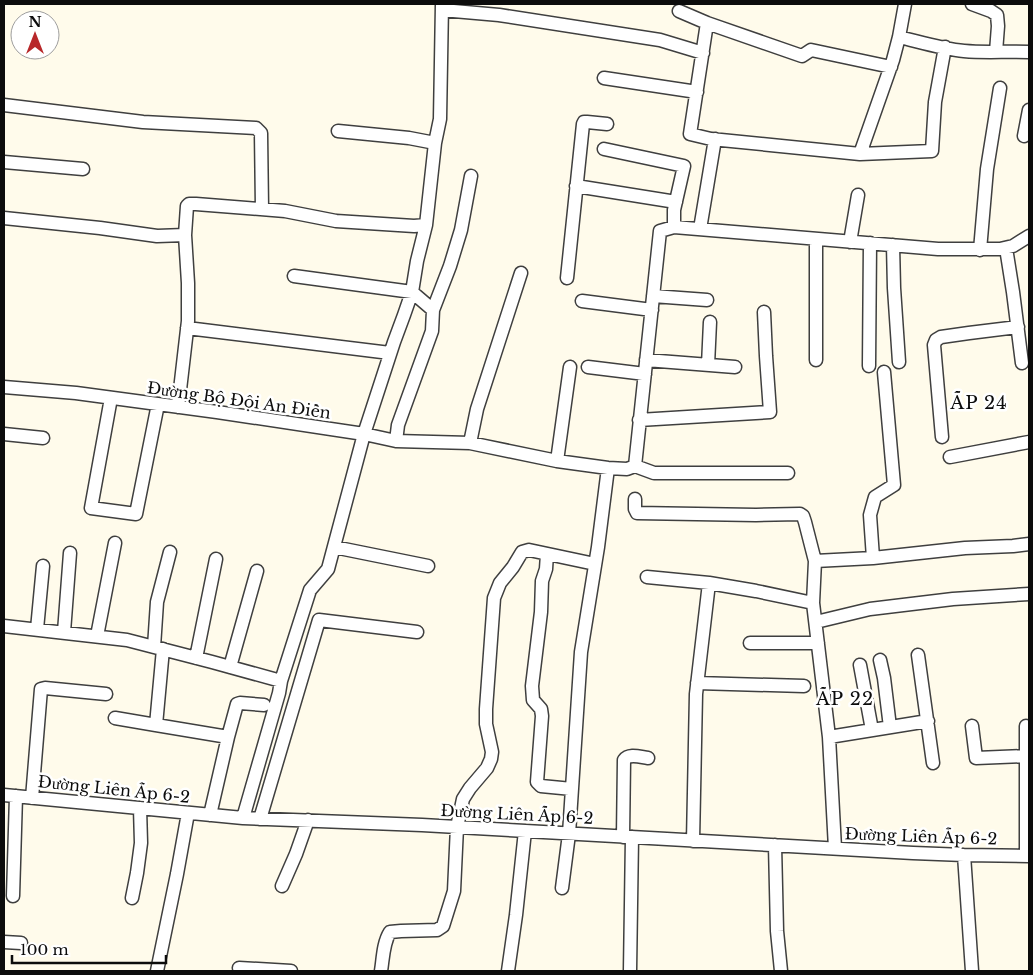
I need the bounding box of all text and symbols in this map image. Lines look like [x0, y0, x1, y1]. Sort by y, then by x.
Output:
north arrow [10, 10, 60, 60]
text: N [28, 13, 42, 31]
street label: Đường Bộ Đội An Điền [146, 377, 332, 423]
district label: ẤP 24 [949, 391, 1008, 414]
district label: ẤP 22 [815, 687, 874, 710]
street label: Đường Liên Ấp 6-2 [37, 771, 191, 807]
street label: Đường Liên Ấp 6-2 [440, 800, 594, 828]
street label: Đường Liên Ấp 6-2 [844, 823, 998, 849]
scale bar [12, 932, 166, 964]
text: 100 m [20, 940, 69, 959]

